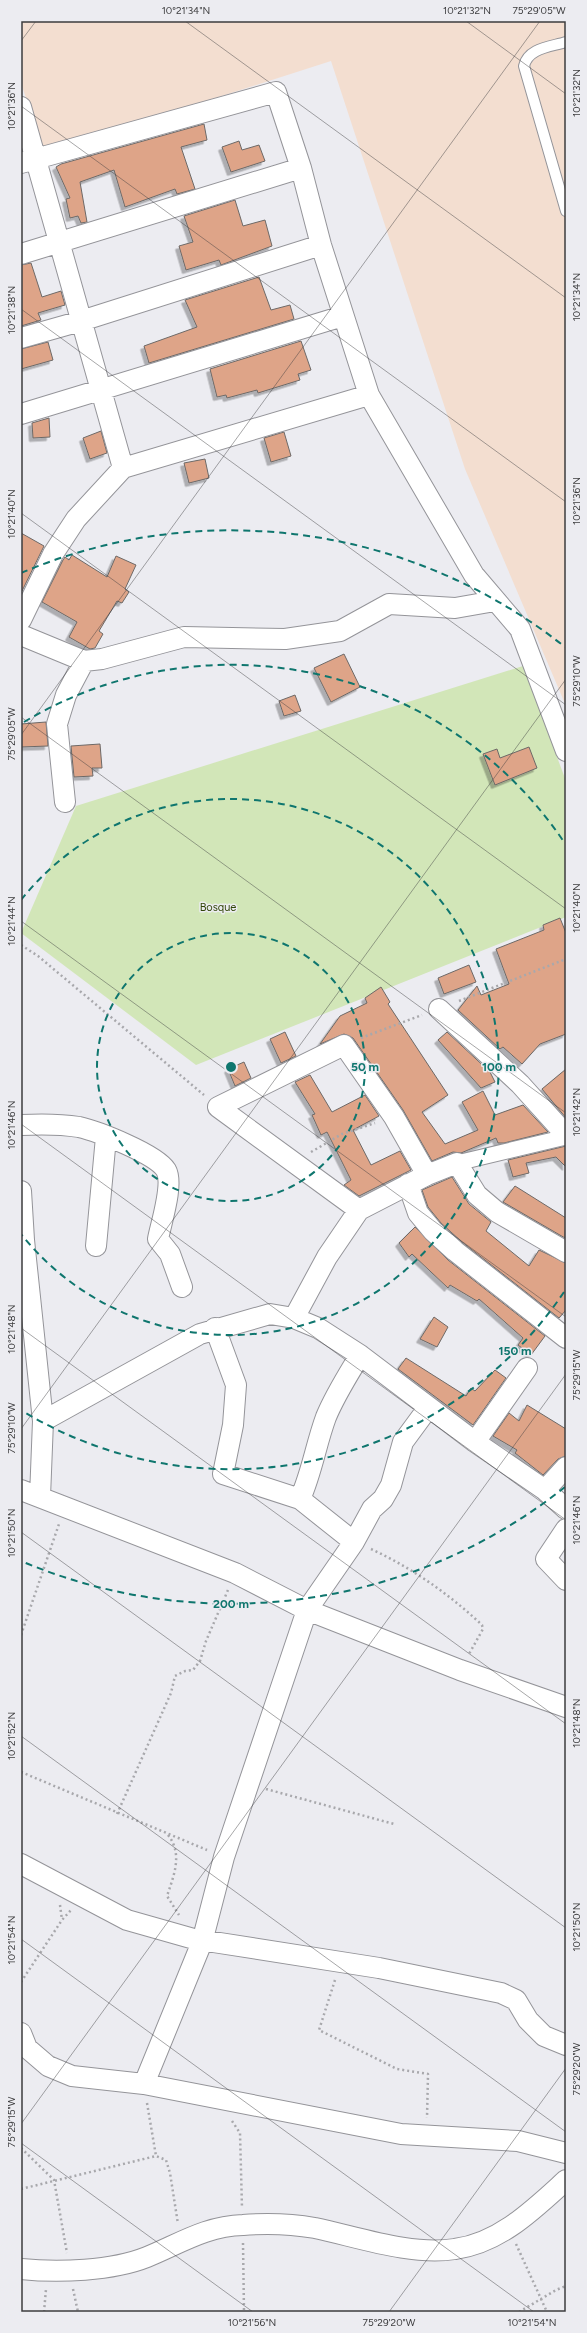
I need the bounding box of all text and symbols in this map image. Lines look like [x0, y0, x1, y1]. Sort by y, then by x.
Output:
text: 10°21'34"N [162, 4, 210, 17]
text: 10°21'32"N [443, 4, 491, 17]
text: 75°29'05"W [512, 4, 566, 17]
text: 10°21'32"N [570, 69, 583, 117]
text: 10°21'36"N [5, 82, 18, 130]
text: 10°21'34"N [570, 273, 583, 321]
text: 10°21'38"N [5, 286, 18, 334]
text: 10°21'36"N [570, 477, 583, 525]
text: 10°21'40"N [5, 489, 18, 539]
text: 75°29'10"W [570, 655, 583, 707]
text: 75°29'05"W [5, 707, 18, 761]
text: 10°21'40"N [570, 883, 583, 933]
text: 10°21'44"N [5, 896, 18, 946]
park label: Bosque [200, 901, 236, 914]
centre of rings [224, 1060, 238, 1074]
text: 50 m [351, 1060, 379, 1074]
text: 100 m [482, 1060, 516, 1074]
text: 10°21'42"N [570, 1088, 583, 1136]
text: 10°21'46"N [5, 1101, 18, 1149]
text: 10°21'48"N [5, 1304, 18, 1354]
text: 150 m [498, 1344, 532, 1358]
text: 75°29'15"W [570, 1349, 583, 1400]
text: 75°29'10"W [5, 1402, 18, 1454]
text: 10°21'46"N [570, 1496, 583, 1544]
text: 10°21'50"N [5, 1508, 18, 1558]
text: 200 m [213, 1597, 249, 1611]
text: 10°21'48"N [570, 1698, 583, 1748]
text: 10°21'52"N [5, 1712, 18, 1760]
text: 10°21'50"N [570, 1902, 583, 1952]
text: 10°21'54"N [5, 1916, 18, 1964]
text: 75°29'20"W [570, 2042, 583, 2095]
text: 75°29'15"W [5, 2096, 18, 2147]
text: 10°21'56"N [228, 2316, 276, 2329]
text: 75°29'20"W [363, 2316, 416, 2329]
text: 10°21'54"N [508, 2316, 556, 2329]

